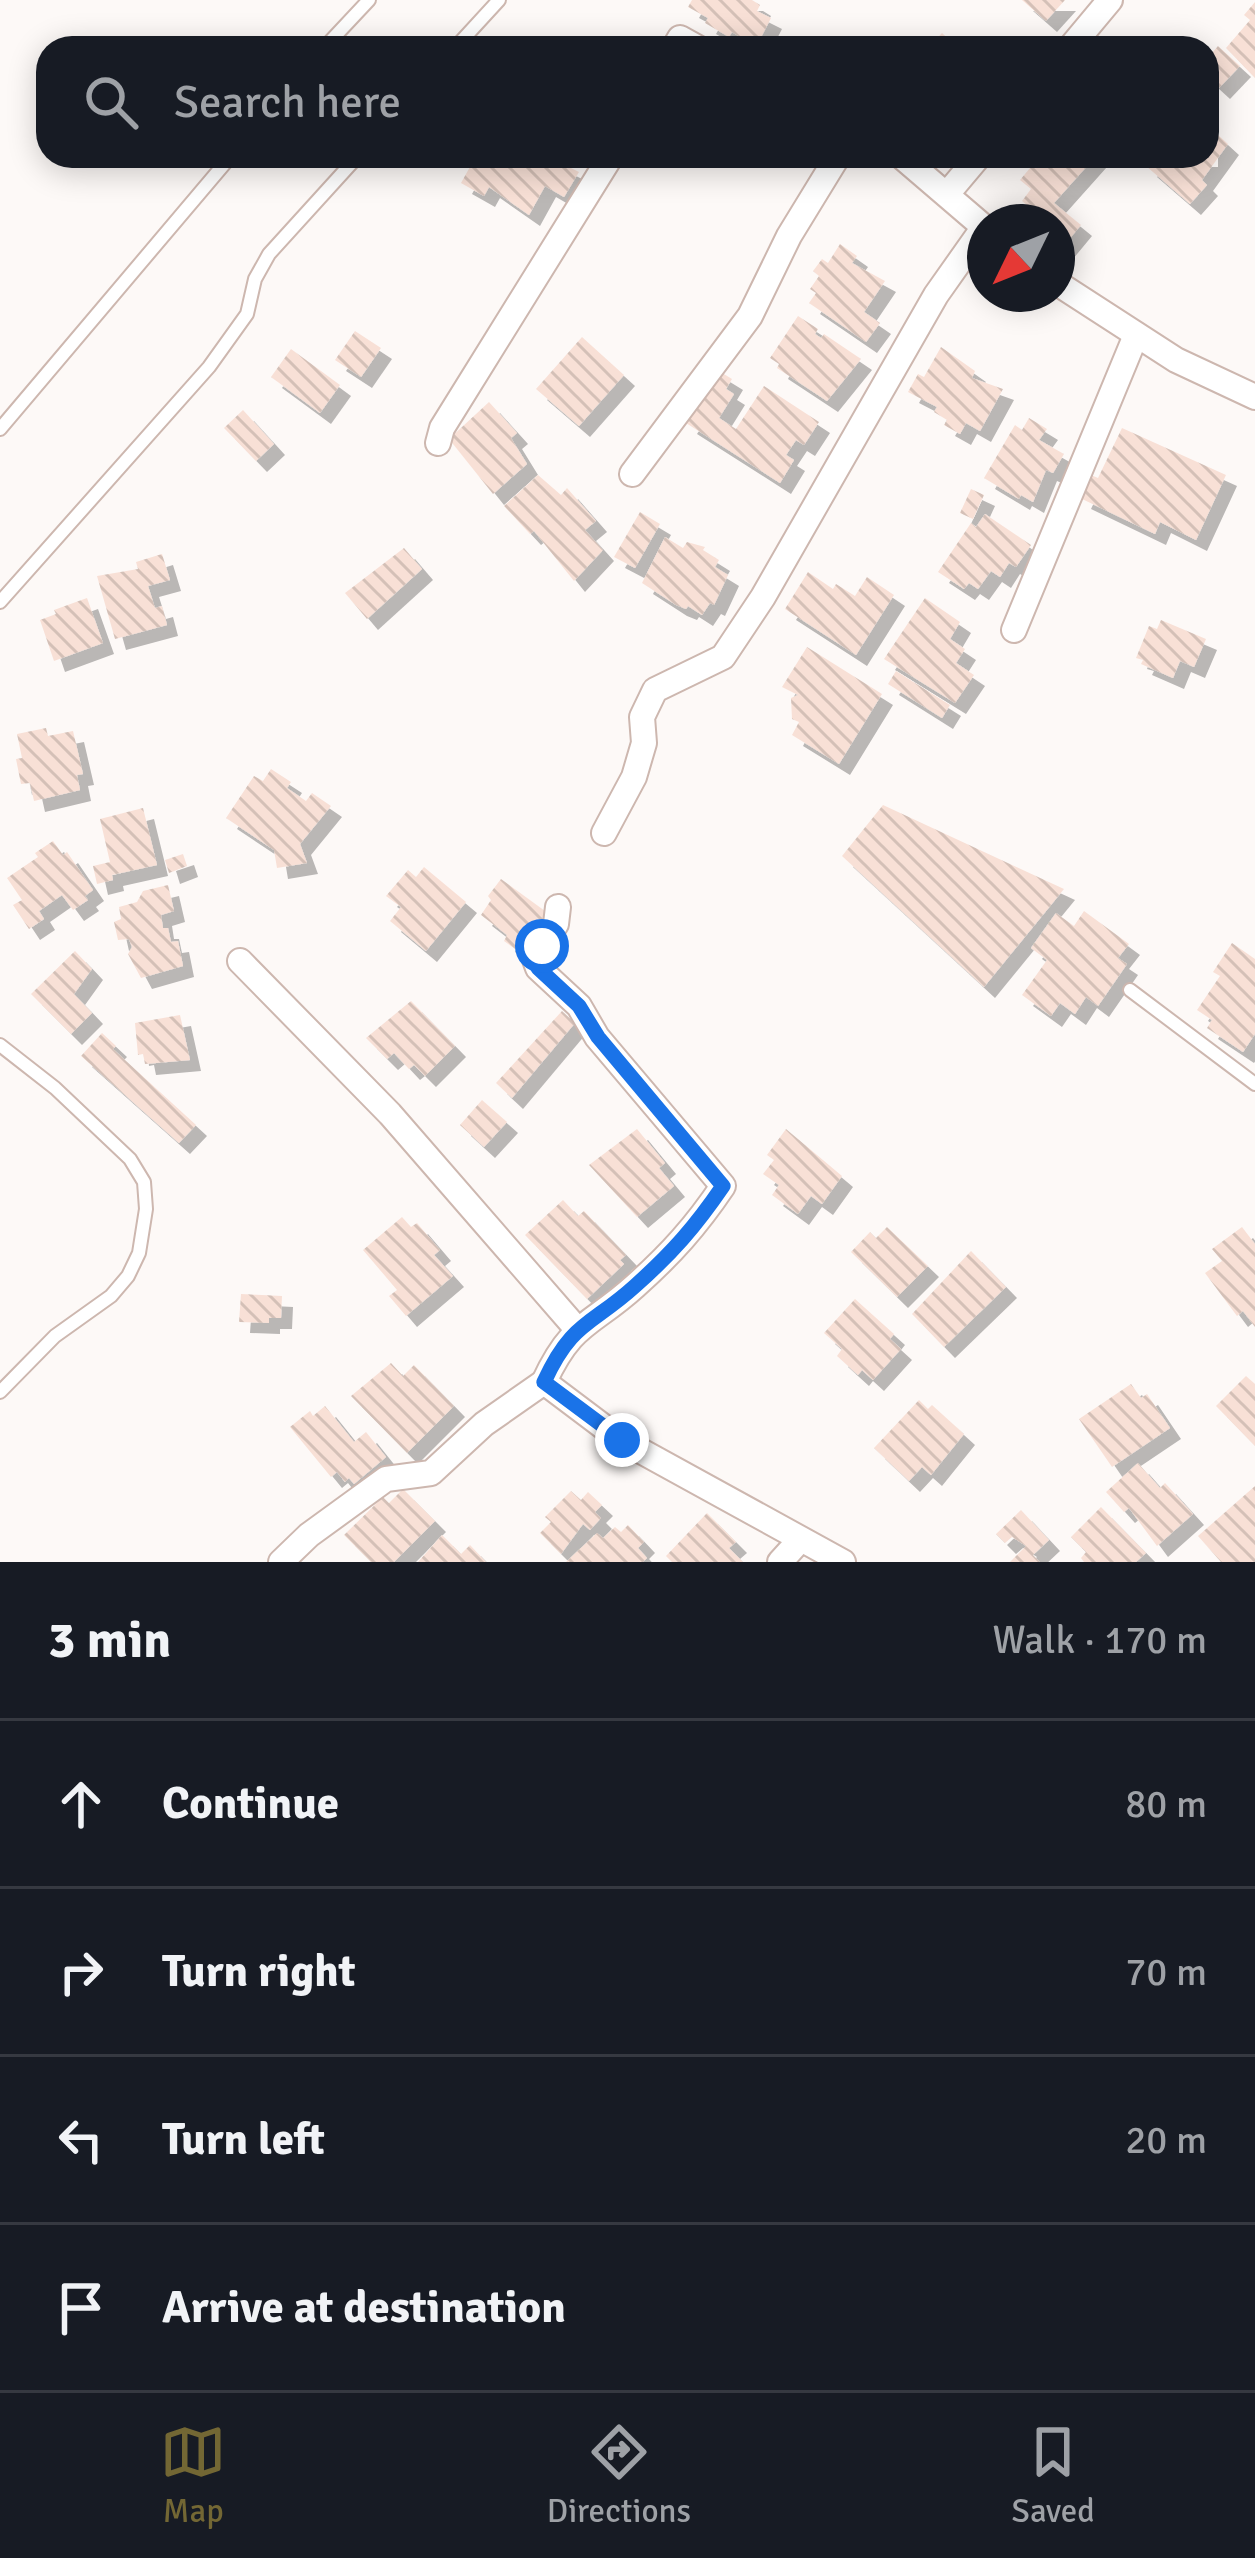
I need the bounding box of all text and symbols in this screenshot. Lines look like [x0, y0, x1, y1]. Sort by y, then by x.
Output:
search box [36, 36, 1219, 168]
icon: search [78, 69, 144, 135]
text: Search here [174, 75, 401, 130]
north arrow [967, 204, 1075, 312]
route start [515, 919, 569, 973]
route end [595, 1413, 649, 1467]
text: 3 min [48, 1609, 171, 1672]
text: Walk · 170 m [993, 1616, 1207, 1664]
icon: ahead [48, 1771, 114, 1837]
text: Continue [162, 1776, 339, 1831]
text: 80 m [1125, 1780, 1207, 1828]
icon: right [48, 1939, 114, 2005]
text: Turn right [162, 1944, 356, 1999]
text: 70 m [1125, 1948, 1207, 1996]
icon: left [48, 2107, 114, 2173]
text: Turn left [162, 2112, 325, 2167]
text: 20 m [1125, 2116, 1207, 2164]
icon: arrive [48, 2275, 114, 2341]
text: Arrive at destination [162, 2280, 566, 2335]
tab: Map [160, 2419, 226, 2532]
tab: Directions [547, 2419, 691, 2532]
tab: Saved [1012, 2419, 1095, 2532]

